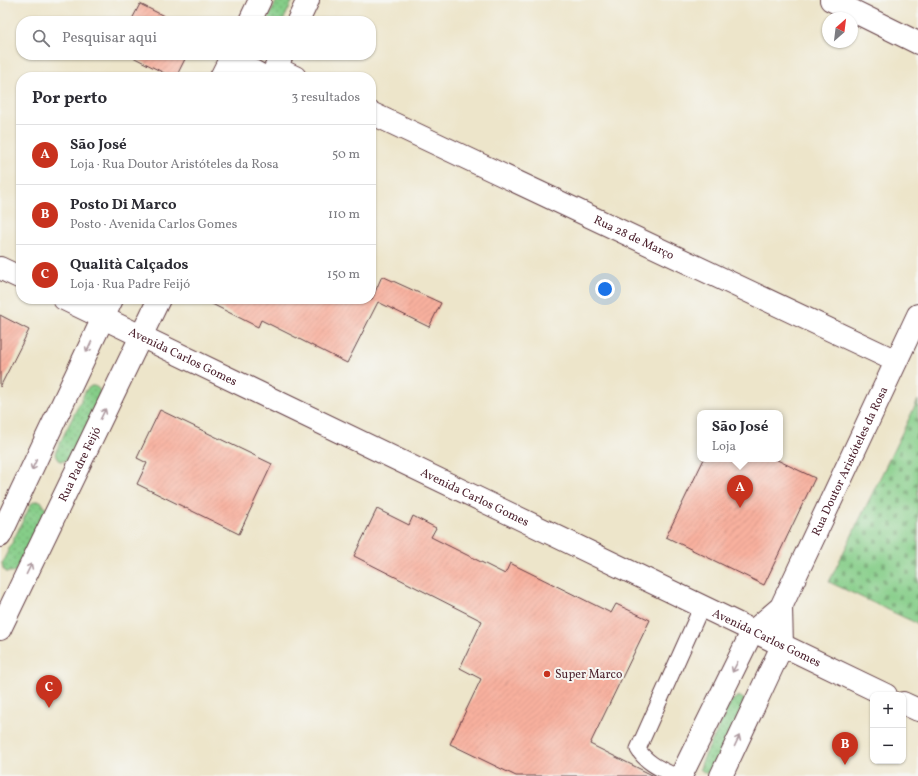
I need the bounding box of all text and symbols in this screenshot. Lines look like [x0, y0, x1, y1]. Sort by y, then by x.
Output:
north arrow [822, 12, 858, 48]
search box [16, 16, 376, 60]
icon: search [30, 27, 52, 49]
text: Pesquisar aqui [62, 28, 157, 49]
text: Por perto [32, 87, 107, 110]
text: 3 resultados [291, 89, 360, 107]
text: São José [70, 135, 127, 156]
text: A [40, 146, 50, 164]
text: 50 m [332, 146, 360, 164]
text: Loja · Rua Doutor Aristóteles da Rosa [70, 156, 279, 174]
text: Posto Di Marco [70, 195, 176, 216]
text: B [41, 206, 49, 224]
text: 110 m [328, 206, 360, 224]
street label: Rua 28 de Março [591, 212, 677, 264]
text: Posto · Avenida Carlos Gomes [70, 216, 237, 234]
text: Qualità Calçados [70, 255, 189, 276]
text: C [41, 266, 49, 284]
text: 150 m [327, 266, 360, 284]
text: Loja · Rua Padre Feijó [70, 276, 190, 294]
your location [595, 279, 615, 299]
street label: Avenida Carlos Gomes [126, 324, 239, 390]
one-way arrow [85, 340, 92, 352]
street label: Rua Doutor Aristóteles da Rosa [808, 384, 892, 539]
one-way arrow [100, 408, 107, 420]
popup [697, 410, 783, 462]
text: São José [712, 417, 768, 438]
street label: Rua Padre Feijó [55, 424, 105, 505]
text: Loja [712, 438, 736, 456]
one-way arrow [30, 458, 37, 470]
street label: Avenida Carlos Gomes [417, 465, 531, 531]
pin: A [727, 475, 753, 508]
one-way arrow [26, 563, 33, 575]
street label: Avenida Carlos Gomes [709, 605, 823, 671]
one-way arrow [731, 661, 738, 673]
place label: Super Marco [555, 667, 622, 683]
marker: Super Marco [542, 669, 552, 679]
pin: C [36, 675, 62, 708]
map controls [870, 692, 906, 764]
button: + [870, 692, 906, 728]
button: − [870, 728, 906, 764]
pin: B [832, 732, 858, 765]
one-way arrow [734, 735, 741, 747]

